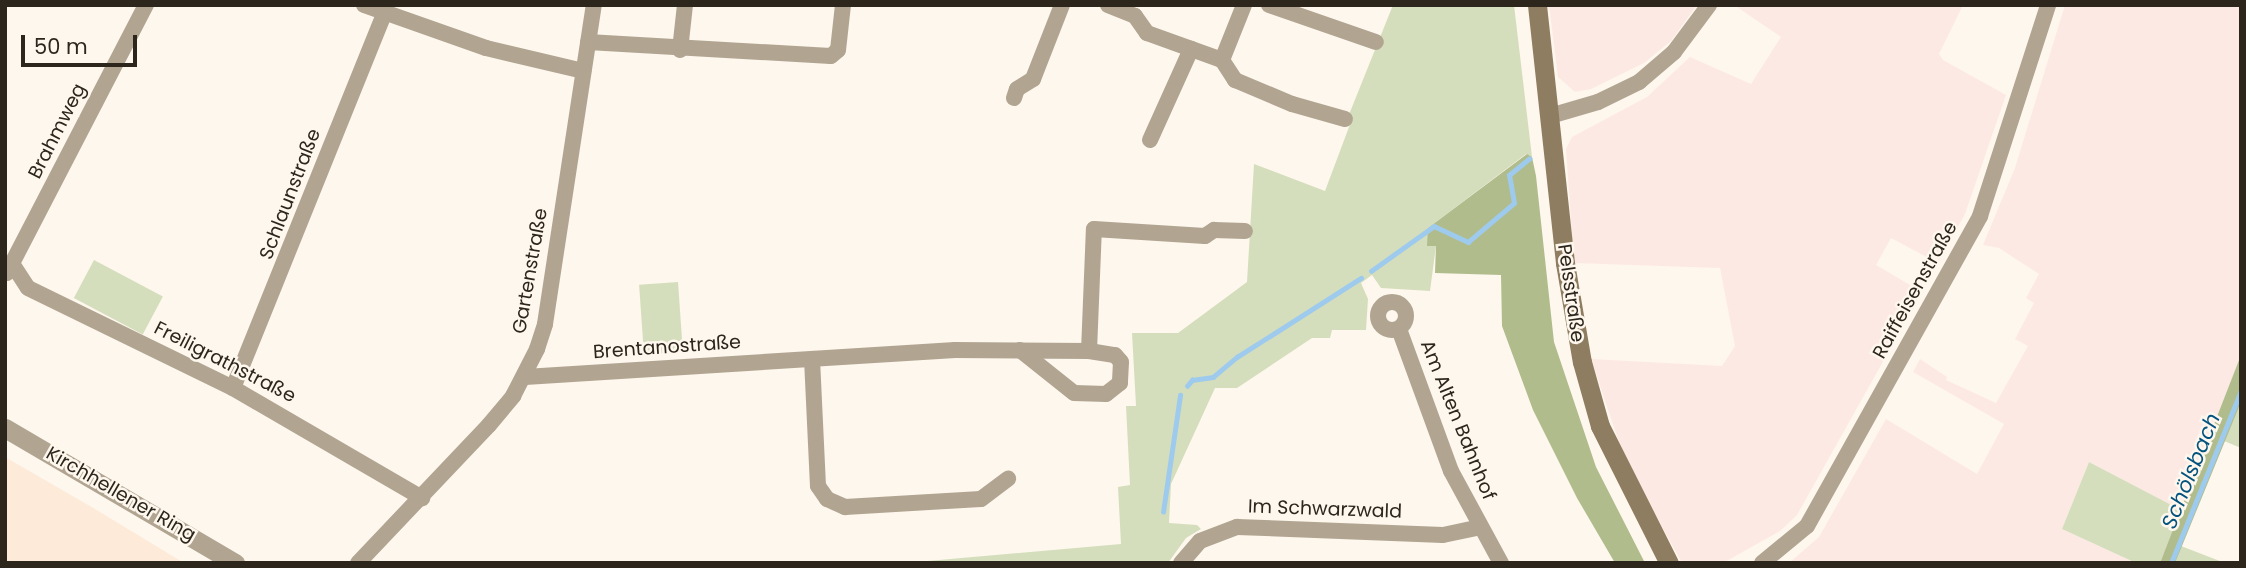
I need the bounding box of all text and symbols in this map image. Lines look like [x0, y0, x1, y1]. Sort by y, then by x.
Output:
scale bar [24, 21, 140, 65]
text: 50 m [34, 32, 88, 61]
street label: Brahmweg [23, 80, 91, 182]
street label: Schlaunstraße [255, 125, 325, 263]
street label: Gartenstraße [508, 206, 552, 336]
street label: Raiffeisenstraße [1868, 217, 1962, 363]
street label: Pelsstraße [1553, 242, 1589, 344]
street label: Freiligrathstraße [150, 316, 300, 408]
street label: Brentanostraße [592, 330, 742, 364]
street label: Am Alten Bahnhof [1416, 337, 1500, 503]
water label: Schölsbach [2156, 409, 2226, 533]
street label: Kirchhellener Ring [42, 442, 200, 546]
street label: Im Schwarzwald [1248, 495, 1402, 523]

